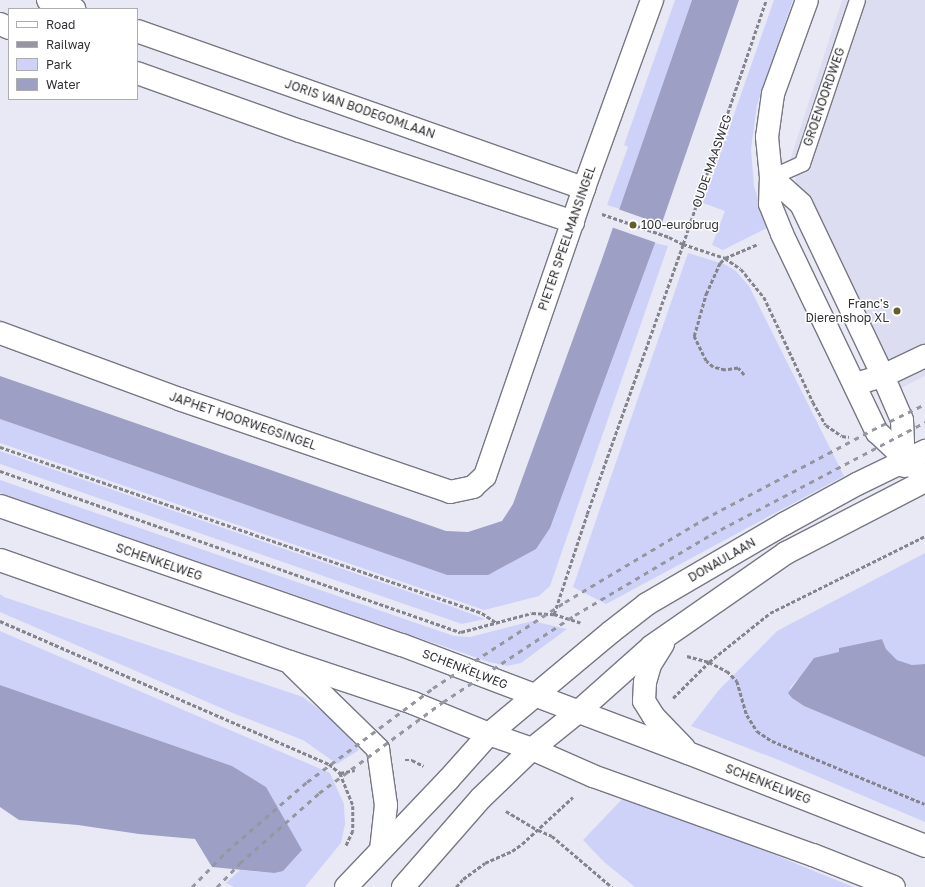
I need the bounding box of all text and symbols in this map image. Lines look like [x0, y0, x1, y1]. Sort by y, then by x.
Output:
legend [8, 8, 138, 100]
text: Road [46, 17, 75, 32]
text: Railway [46, 37, 91, 52]
street label: GROENOORDWEG [800, 46, 848, 148]
text: Park [46, 57, 72, 72]
street label: JORIS VAN BODEGOMLAAN [283, 76, 437, 142]
text: Water [46, 77, 80, 92]
street label: OUDE MAASWEG [689, 112, 735, 210]
street label: PIETER SPEELMANSINGEL [535, 163, 599, 313]
place label: 100-eurobrug [641, 218, 719, 232]
marker: 100-eurobrug [628, 220, 638, 230]
place label: Franc's Dierenshop XL [805, 297, 889, 325]
marker: Franc's Dierenshop XL [892, 306, 902, 316]
street label: JAPHET HOORWEGSINGEL [168, 389, 318, 453]
street label: DONAULAAN [686, 535, 758, 585]
street label: SCHENKELWEG [114, 540, 204, 584]
street label: SCHENKELWEG [420, 646, 510, 692]
street label: SCHENKELWEG [723, 761, 813, 807]

